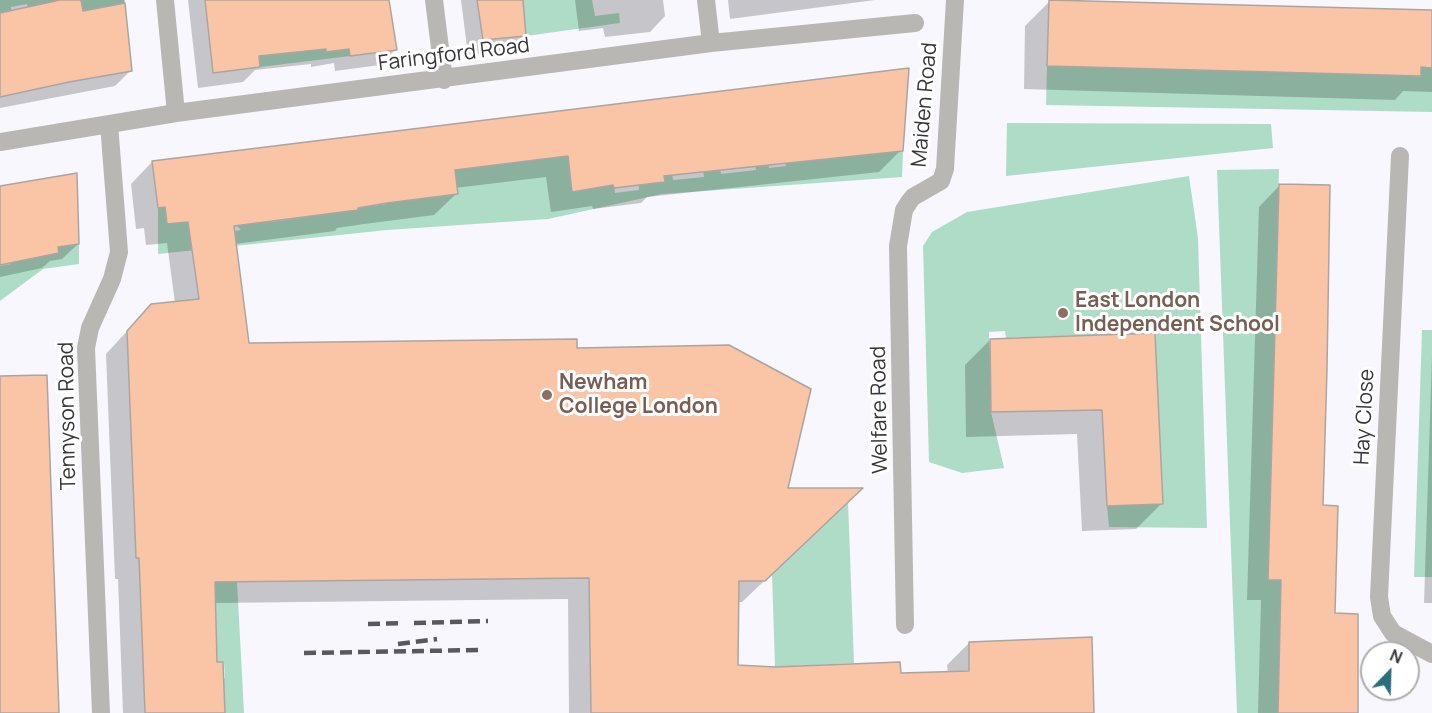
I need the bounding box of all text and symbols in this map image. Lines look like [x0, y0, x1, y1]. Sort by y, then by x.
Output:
street label: Faringford Road [377, 33, 531, 77]
street label: Maiden Road [907, 42, 943, 168]
place label: East London Independent School [1075, 288, 1280, 338]
marker: East London Independent School [1056, 306, 1070, 320]
street label: Tennyson Road [54, 342, 82, 490]
street label: Welfare Road [866, 346, 894, 474]
street label: Hay Close [1350, 368, 1380, 466]
place label: Newham College London [559, 370, 718, 420]
marker: Newham College London [540, 388, 554, 402]
north arrow [1360, 641, 1420, 701]
text: N [1387, 644, 1406, 669]

